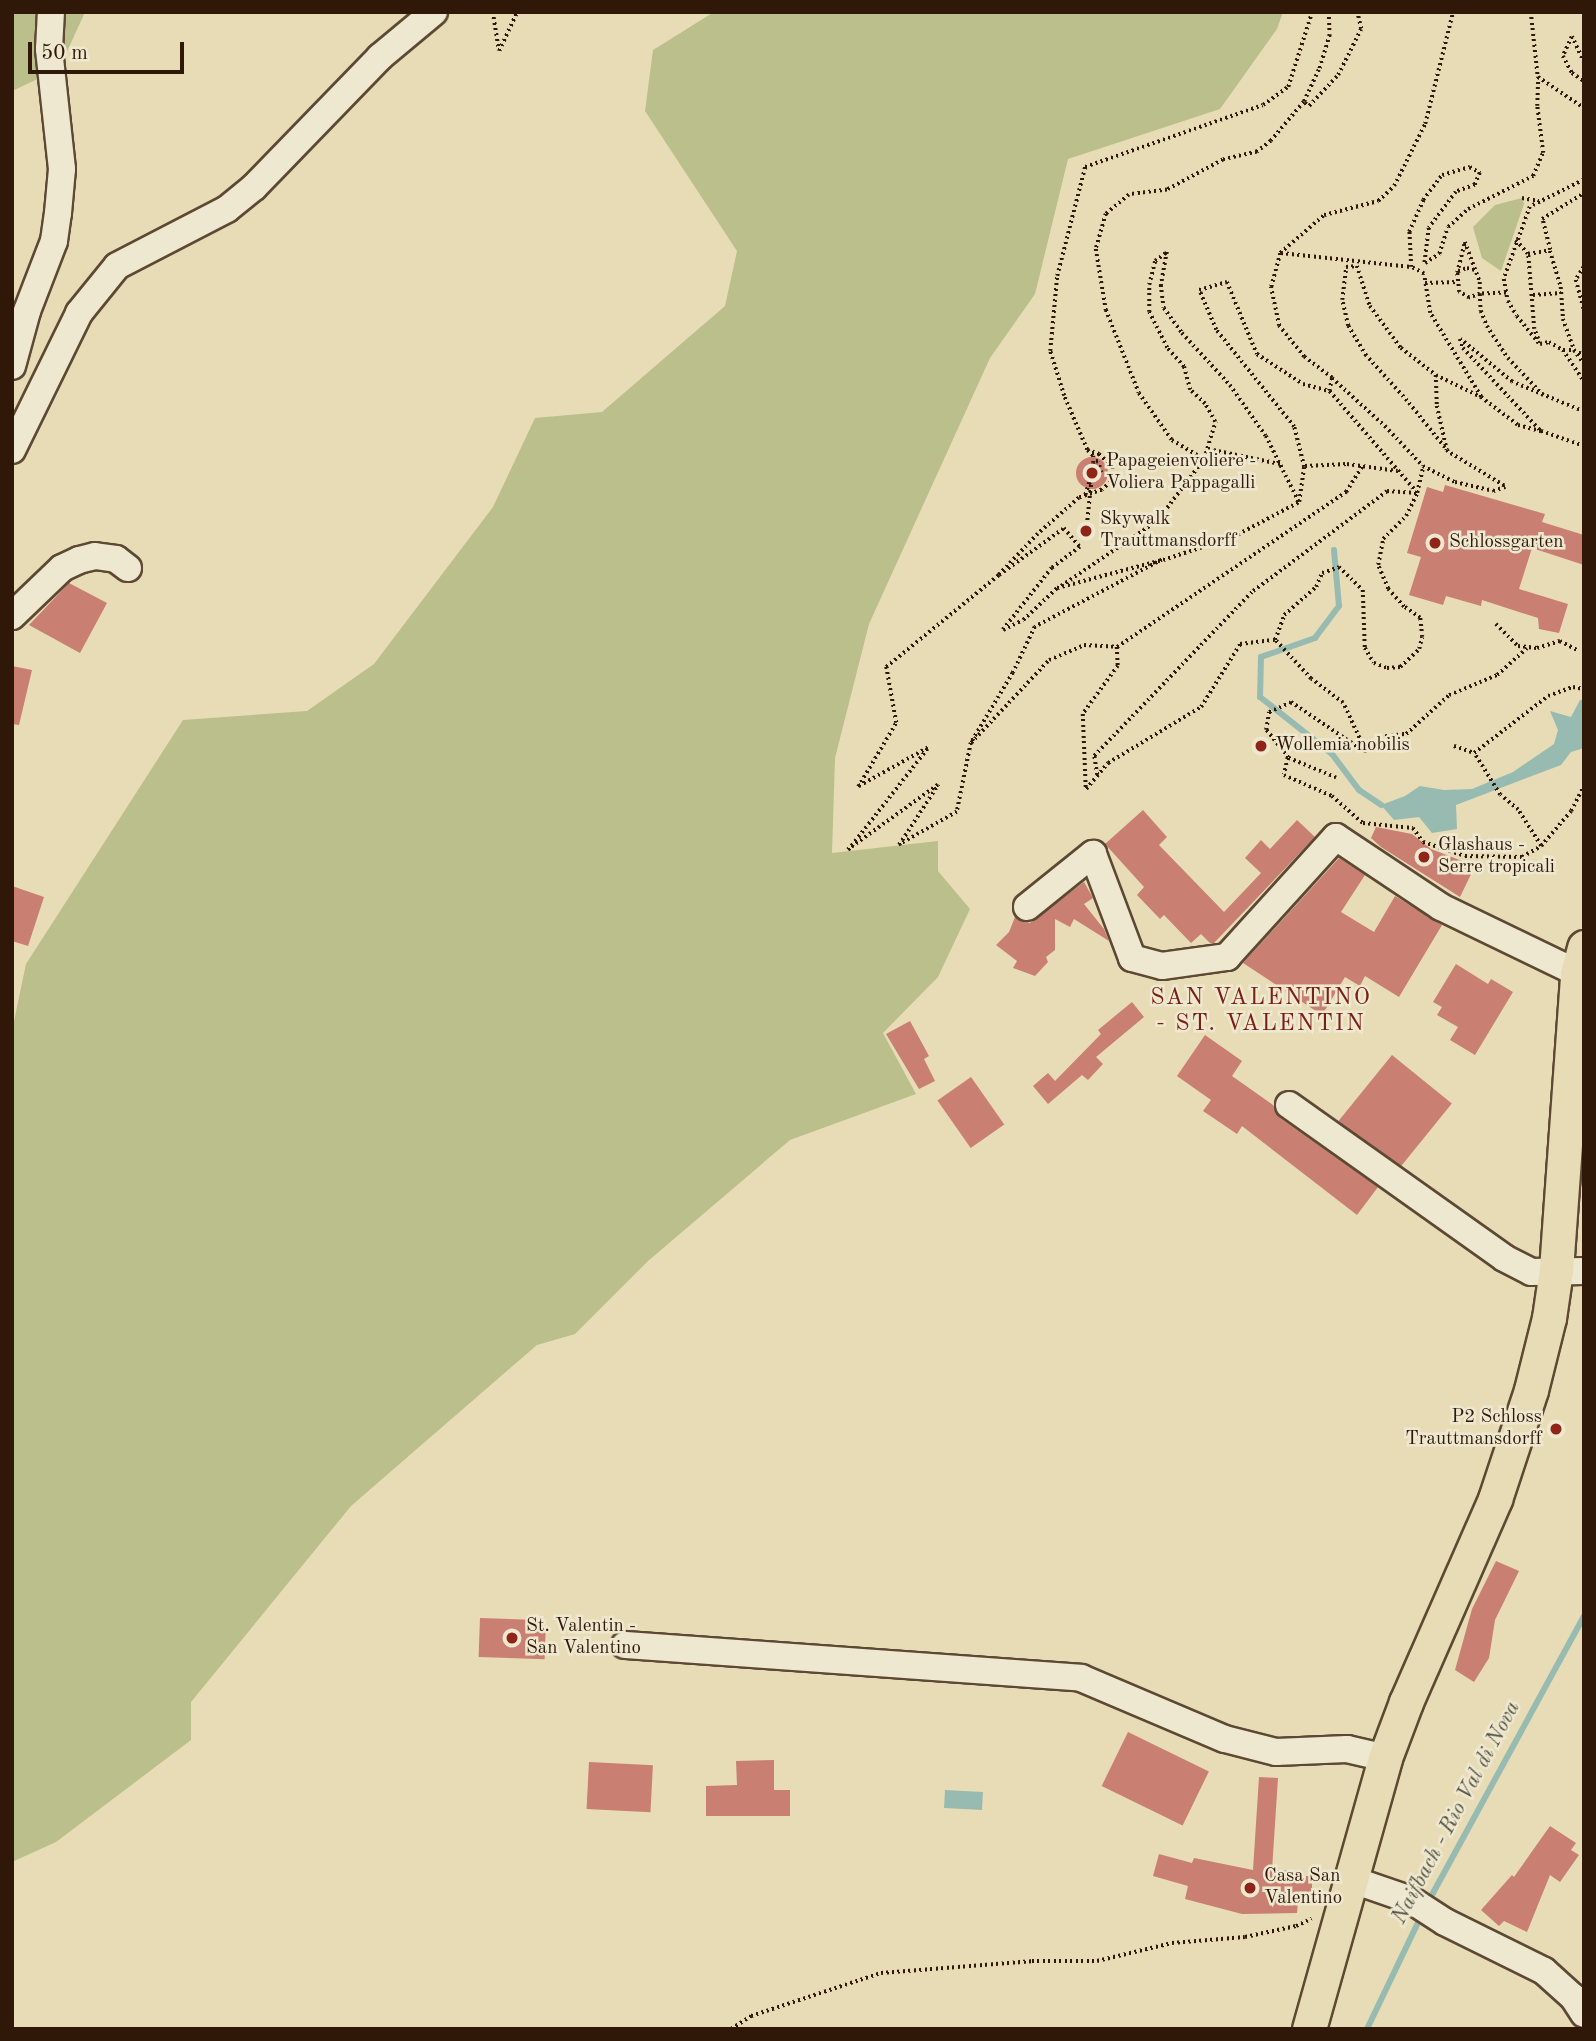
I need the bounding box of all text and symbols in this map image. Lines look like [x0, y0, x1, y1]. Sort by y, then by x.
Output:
scale bar [32, 28, 187, 72]
text: 50 m [41, 43, 88, 64]
place label: Papageienvoliere - Voliera Pappagalli [1106, 451, 1256, 495]
marker: Papageienvoliere - Voliera Pappagalli [1084, 465, 1100, 481]
place label: Skywalk Trauttmansdorff [1100, 509, 1237, 553]
marker: Skywalk Trauttmansdorff [1078, 523, 1094, 539]
place label: Schlossgarten [1449, 532, 1564, 554]
marker: Schlossgarten [1427, 535, 1443, 551]
place label: Wollemia nobilis [1275, 735, 1410, 757]
marker: Wollemia nobilis [1253, 738, 1269, 754]
place label: Glashaus - Serre tropicali [1438, 835, 1555, 879]
marker: Glashaus - Serre tropicali [1416, 849, 1432, 865]
district label: SAN VALENTINO - ST. VALENTIN [1152, 984, 1370, 1038]
place label: P2 Schloss Trauttmansdorff [1405, 1407, 1542, 1451]
marker: P2 Schloss Trauttmansdorff [1548, 1421, 1564, 1437]
place label: St. Valentin - San Valentino [526, 1616, 641, 1660]
marker: St. Valentin - San Valentino [504, 1630, 520, 1646]
water label: Naifbach - Rio Val di Nova [1388, 1697, 1526, 1929]
place label: Casa San Valentino [1264, 1866, 1342, 1910]
marker: Casa San Valentino [1242, 1880, 1258, 1896]

